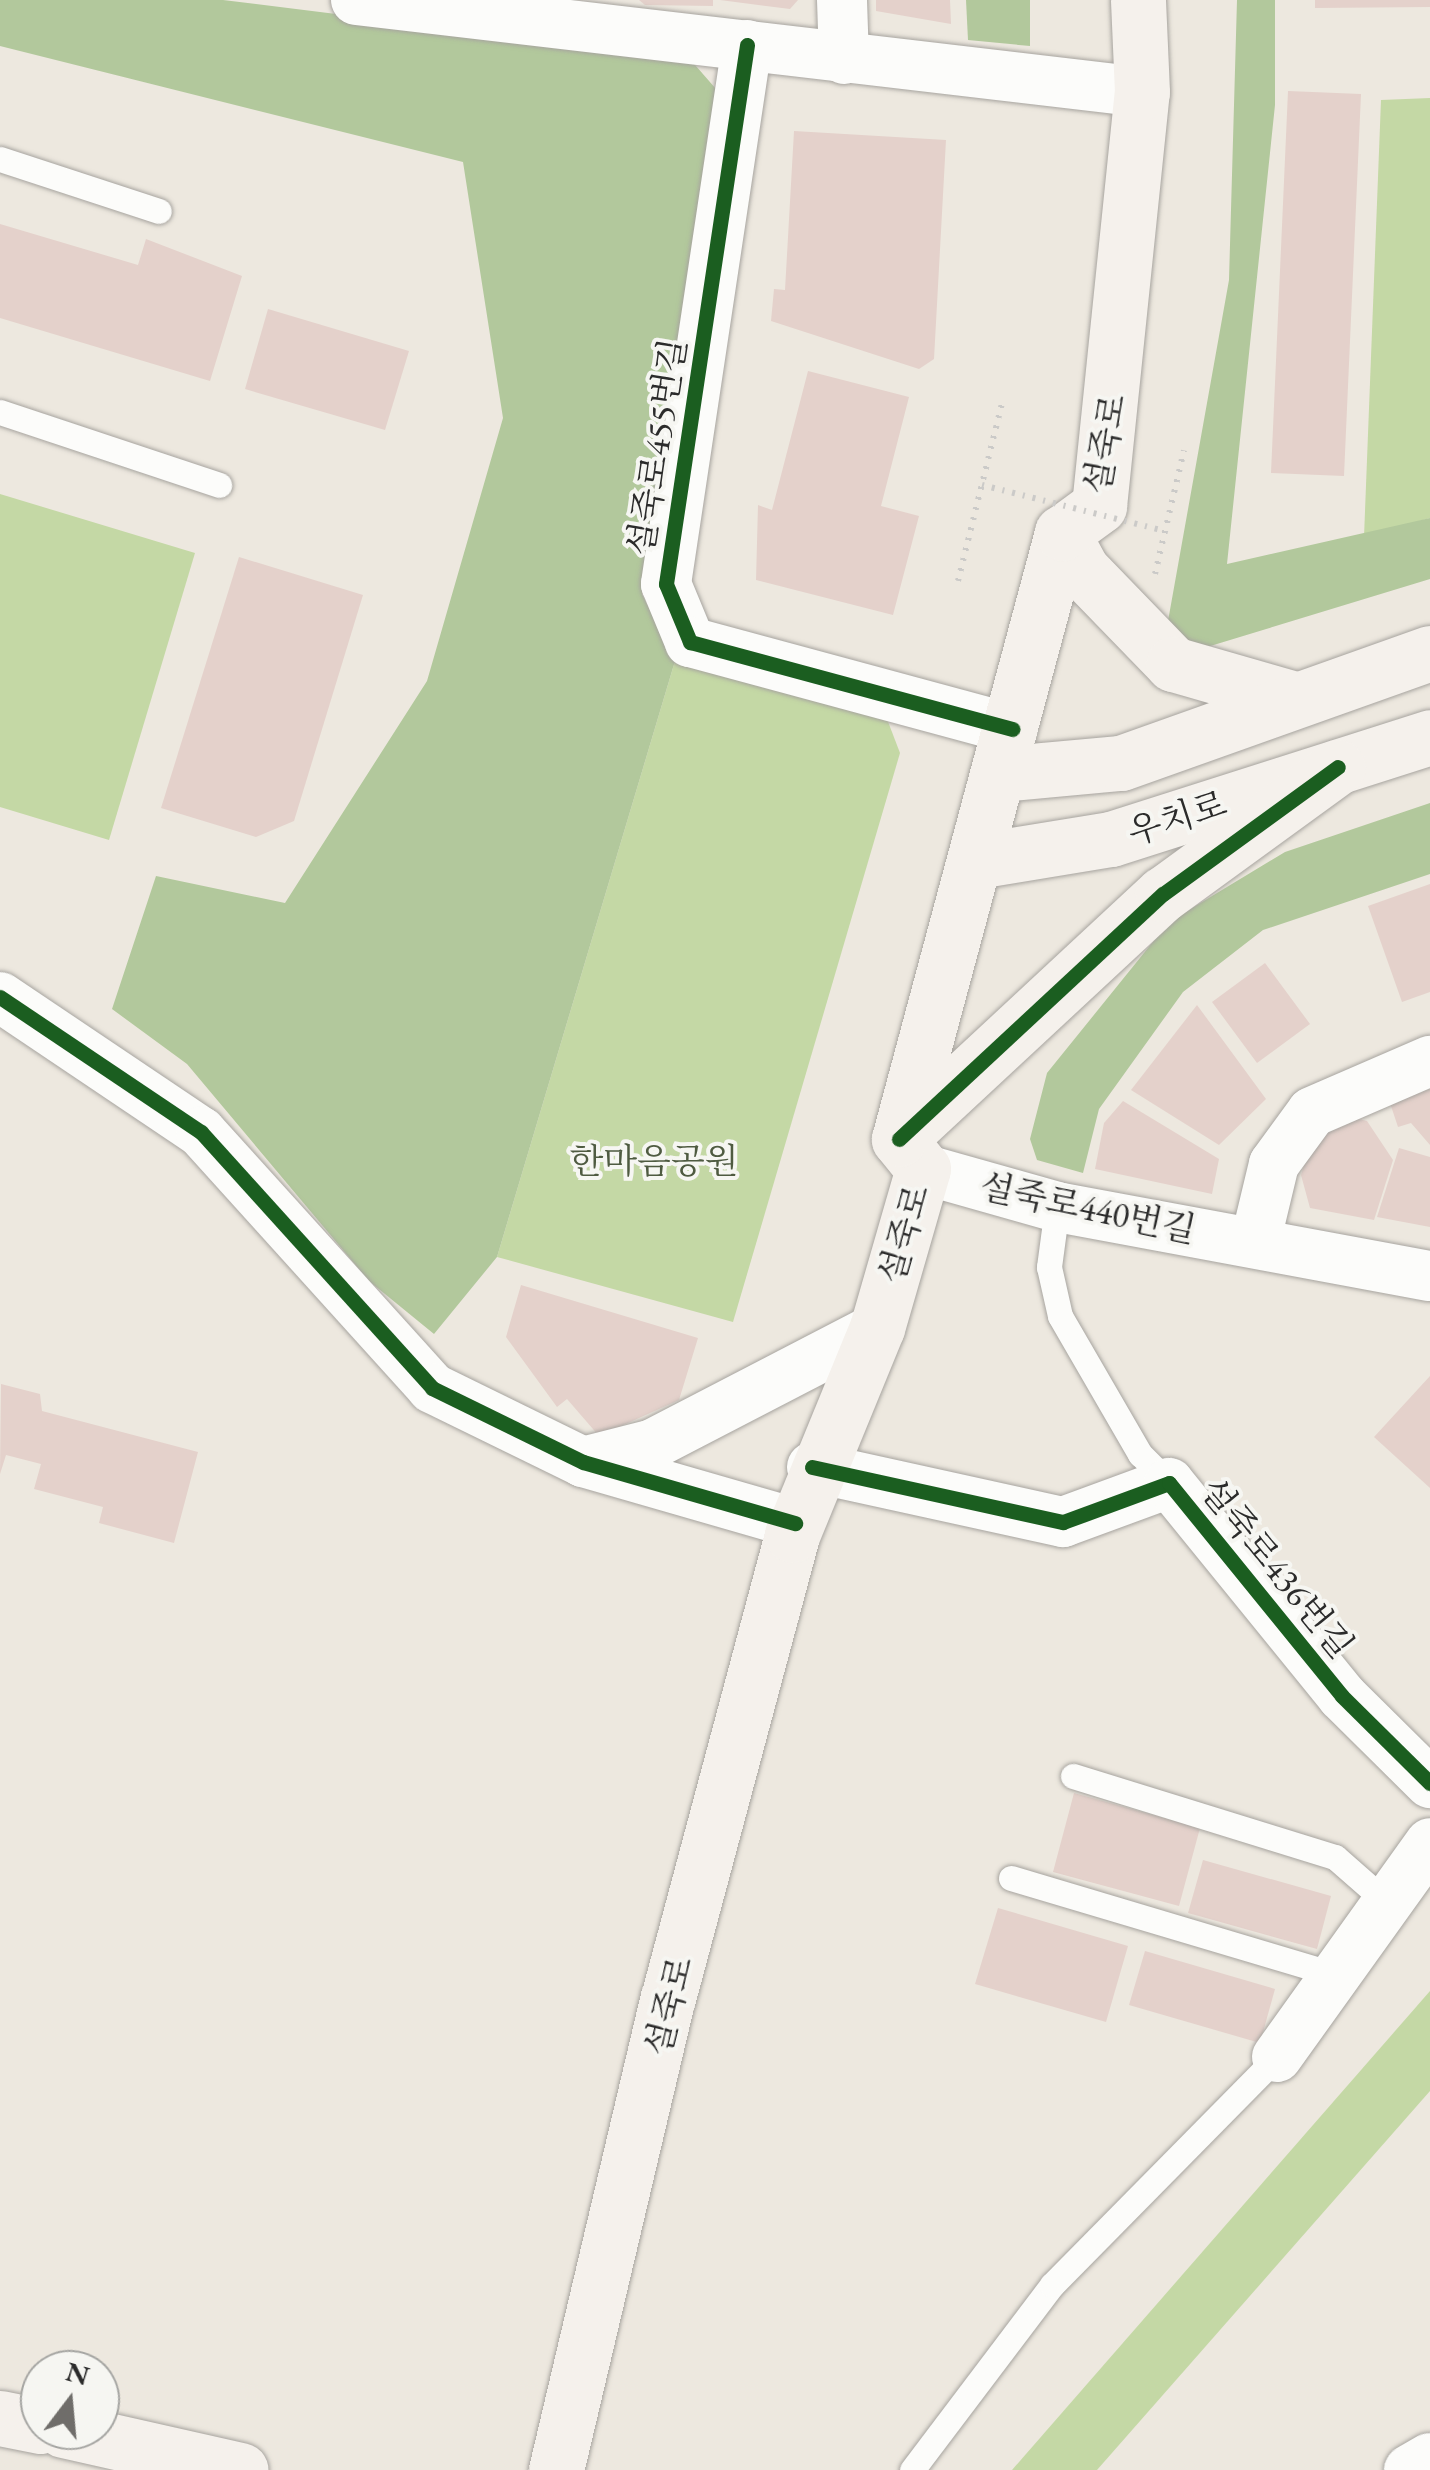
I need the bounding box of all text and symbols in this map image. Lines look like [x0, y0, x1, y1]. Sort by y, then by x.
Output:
street label: 설죽로455번길 [619, 335, 695, 559]
street label: 설죽로 [1076, 390, 1134, 498]
street label: 우치로 [1122, 782, 1232, 854]
park label: 한마음공원 [569, 1140, 739, 1182]
street label: 설죽로440번길 [976, 1165, 1200, 1251]
street label: 설죽로 [870, 1179, 938, 1289]
street label: 설죽로436번길 [1192, 1470, 1362, 1666]
street label: 설죽로 [636, 1952, 702, 2060]
north arrow [20, 2350, 120, 2450]
text: N [62, 2353, 94, 2394]

